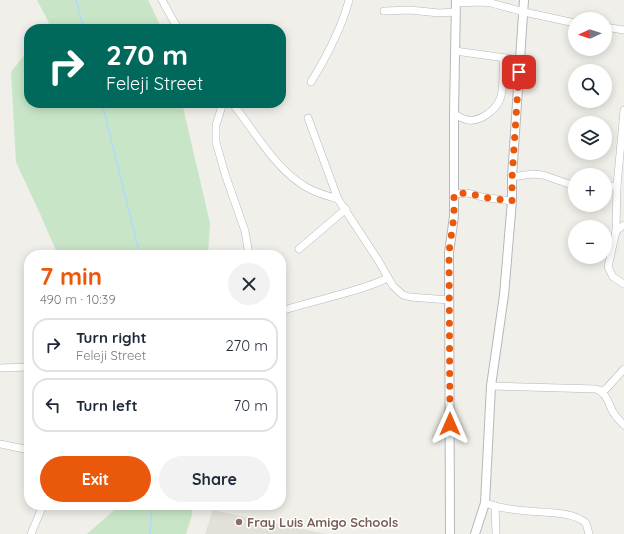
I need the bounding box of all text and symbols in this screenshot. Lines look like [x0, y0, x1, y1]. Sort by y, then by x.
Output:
north arrow [568, 12, 612, 56]
map controls [568, 12, 612, 264]
text: 270 m [106, 37, 188, 72]
icon: right [40, 40, 92, 92]
pin [502, 55, 536, 89]
icon: arrive [508, 61, 530, 83]
button: search [568, 64, 612, 108]
text: Feleji Street [106, 72, 203, 95]
button: layers [568, 116, 612, 160]
button: + [568, 168, 612, 212]
button: − [568, 220, 612, 264]
text: 7 min [40, 261, 102, 291]
button: close [228, 263, 270, 305]
text: 490 m · 10:39 [40, 291, 116, 307]
text: Turn right [76, 328, 147, 347]
icon: right [42, 334, 64, 356]
text: 270 m [226, 336, 268, 355]
text: Feleji Street [76, 347, 146, 363]
icon: left [42, 394, 64, 416]
text: Turn left [76, 396, 138, 415]
text: 70 m [234, 396, 268, 415]
position arrow [429, 403, 471, 445]
button: Exit [40, 456, 151, 502]
button: Share [159, 456, 270, 502]
place label: Fray Luis Amigo Schools [247, 514, 398, 530]
marker: Fray Luis Amigo Schools [234, 517, 244, 527]

